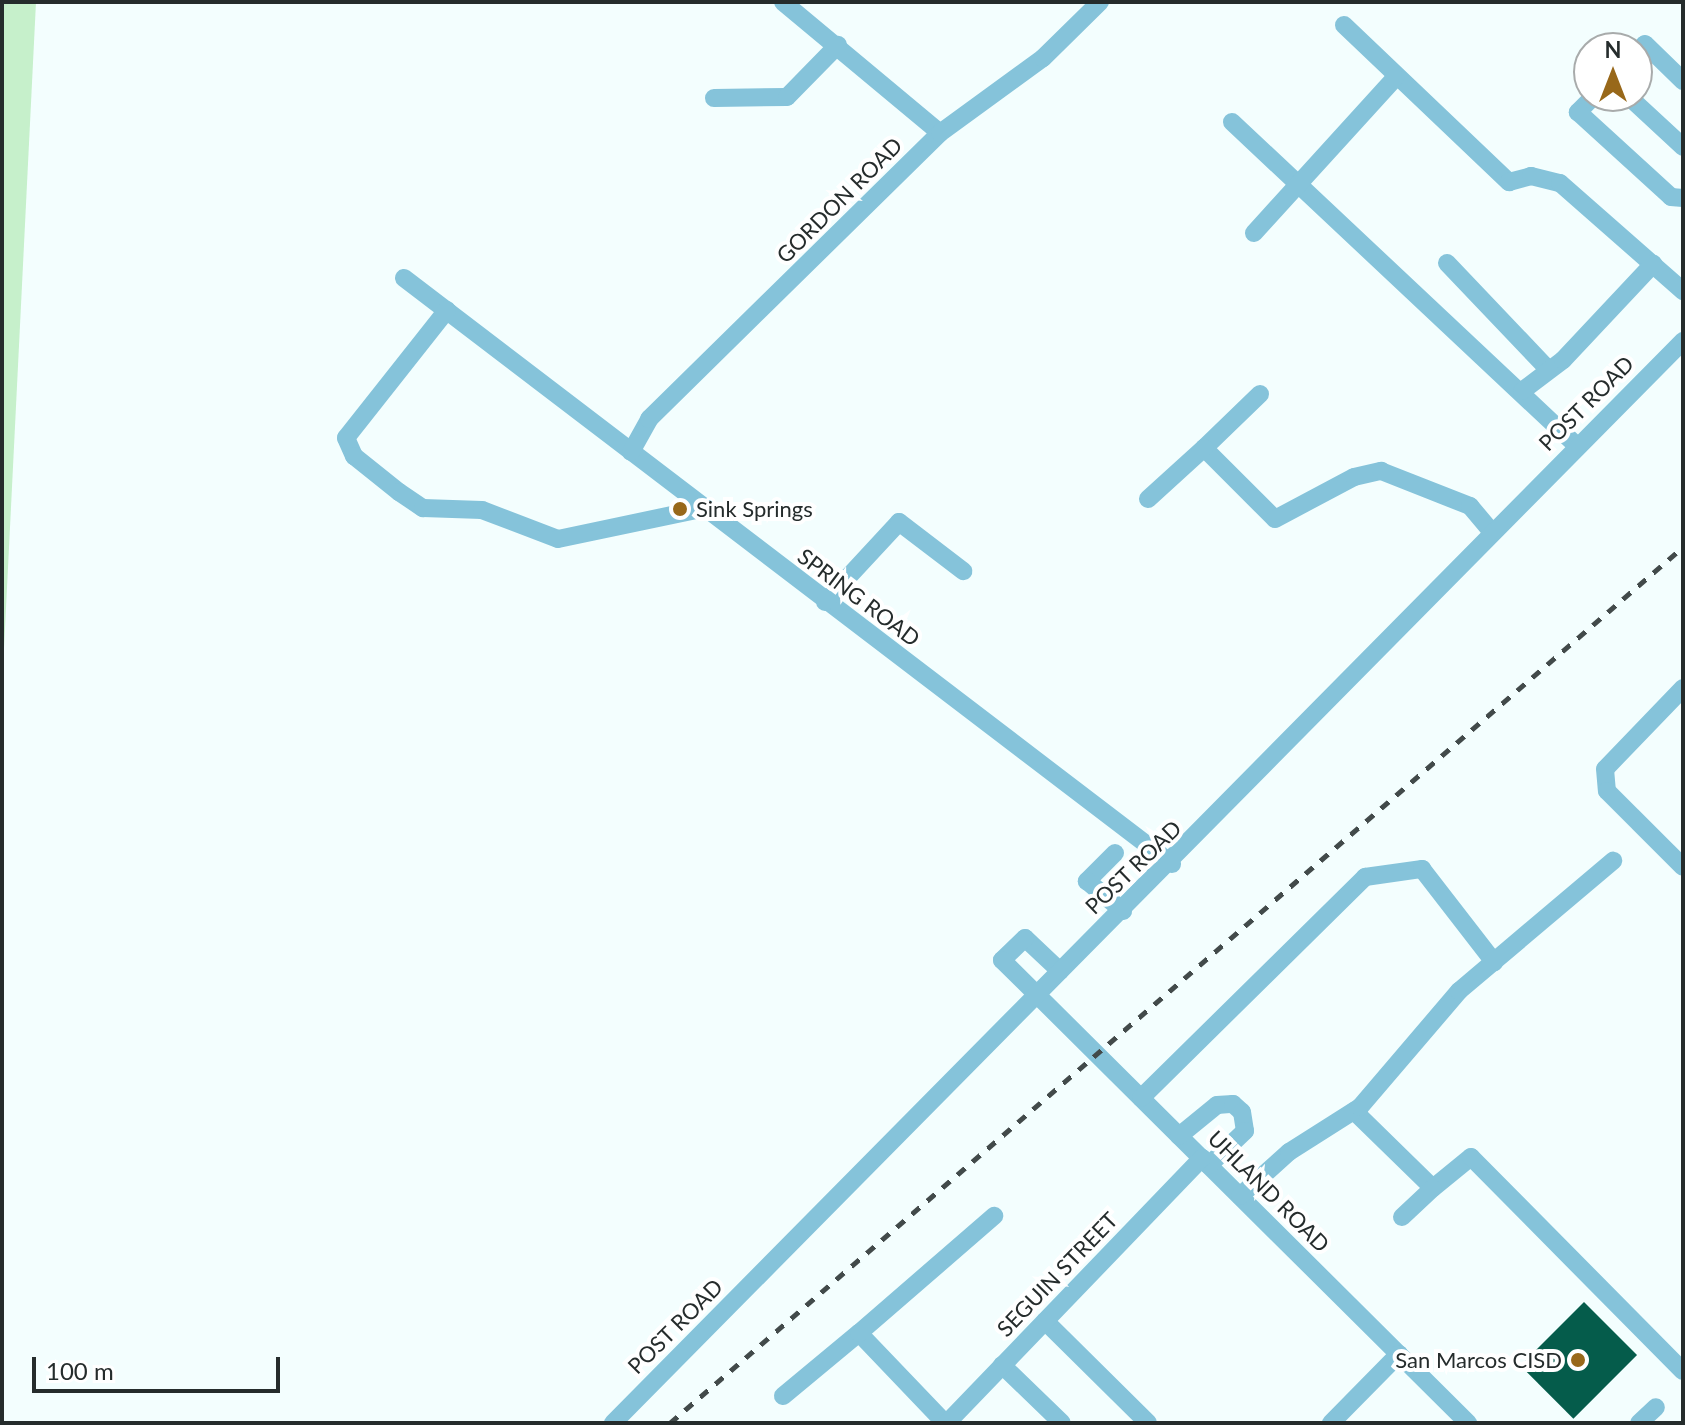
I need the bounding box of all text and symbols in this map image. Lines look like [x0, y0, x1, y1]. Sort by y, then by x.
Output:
north arrow [1573, 32, 1653, 112]
text: N [1605, 36, 1621, 63]
street label: GORDON ROAD [771, 132, 907, 268]
street label: POST ROAD [1533, 350, 1639, 456]
place label: Sink Springs [696, 496, 813, 522]
marker: Sink Springs [671, 500, 689, 518]
street label: SPRING ROAD [793, 543, 925, 651]
street label: POST ROAD [1079, 814, 1187, 920]
street label: UHLAND ROAD [1203, 1125, 1335, 1257]
street label: SEGUIN STREET [991, 1206, 1123, 1342]
street label: POST ROAD [622, 1273, 728, 1379]
scale bar [36, 1341, 284, 1391]
place label: San Marcos CISD [1395, 1347, 1562, 1373]
marker: San Marcos CISD [1569, 1351, 1587, 1369]
text: 100 m [46, 1356, 114, 1385]

